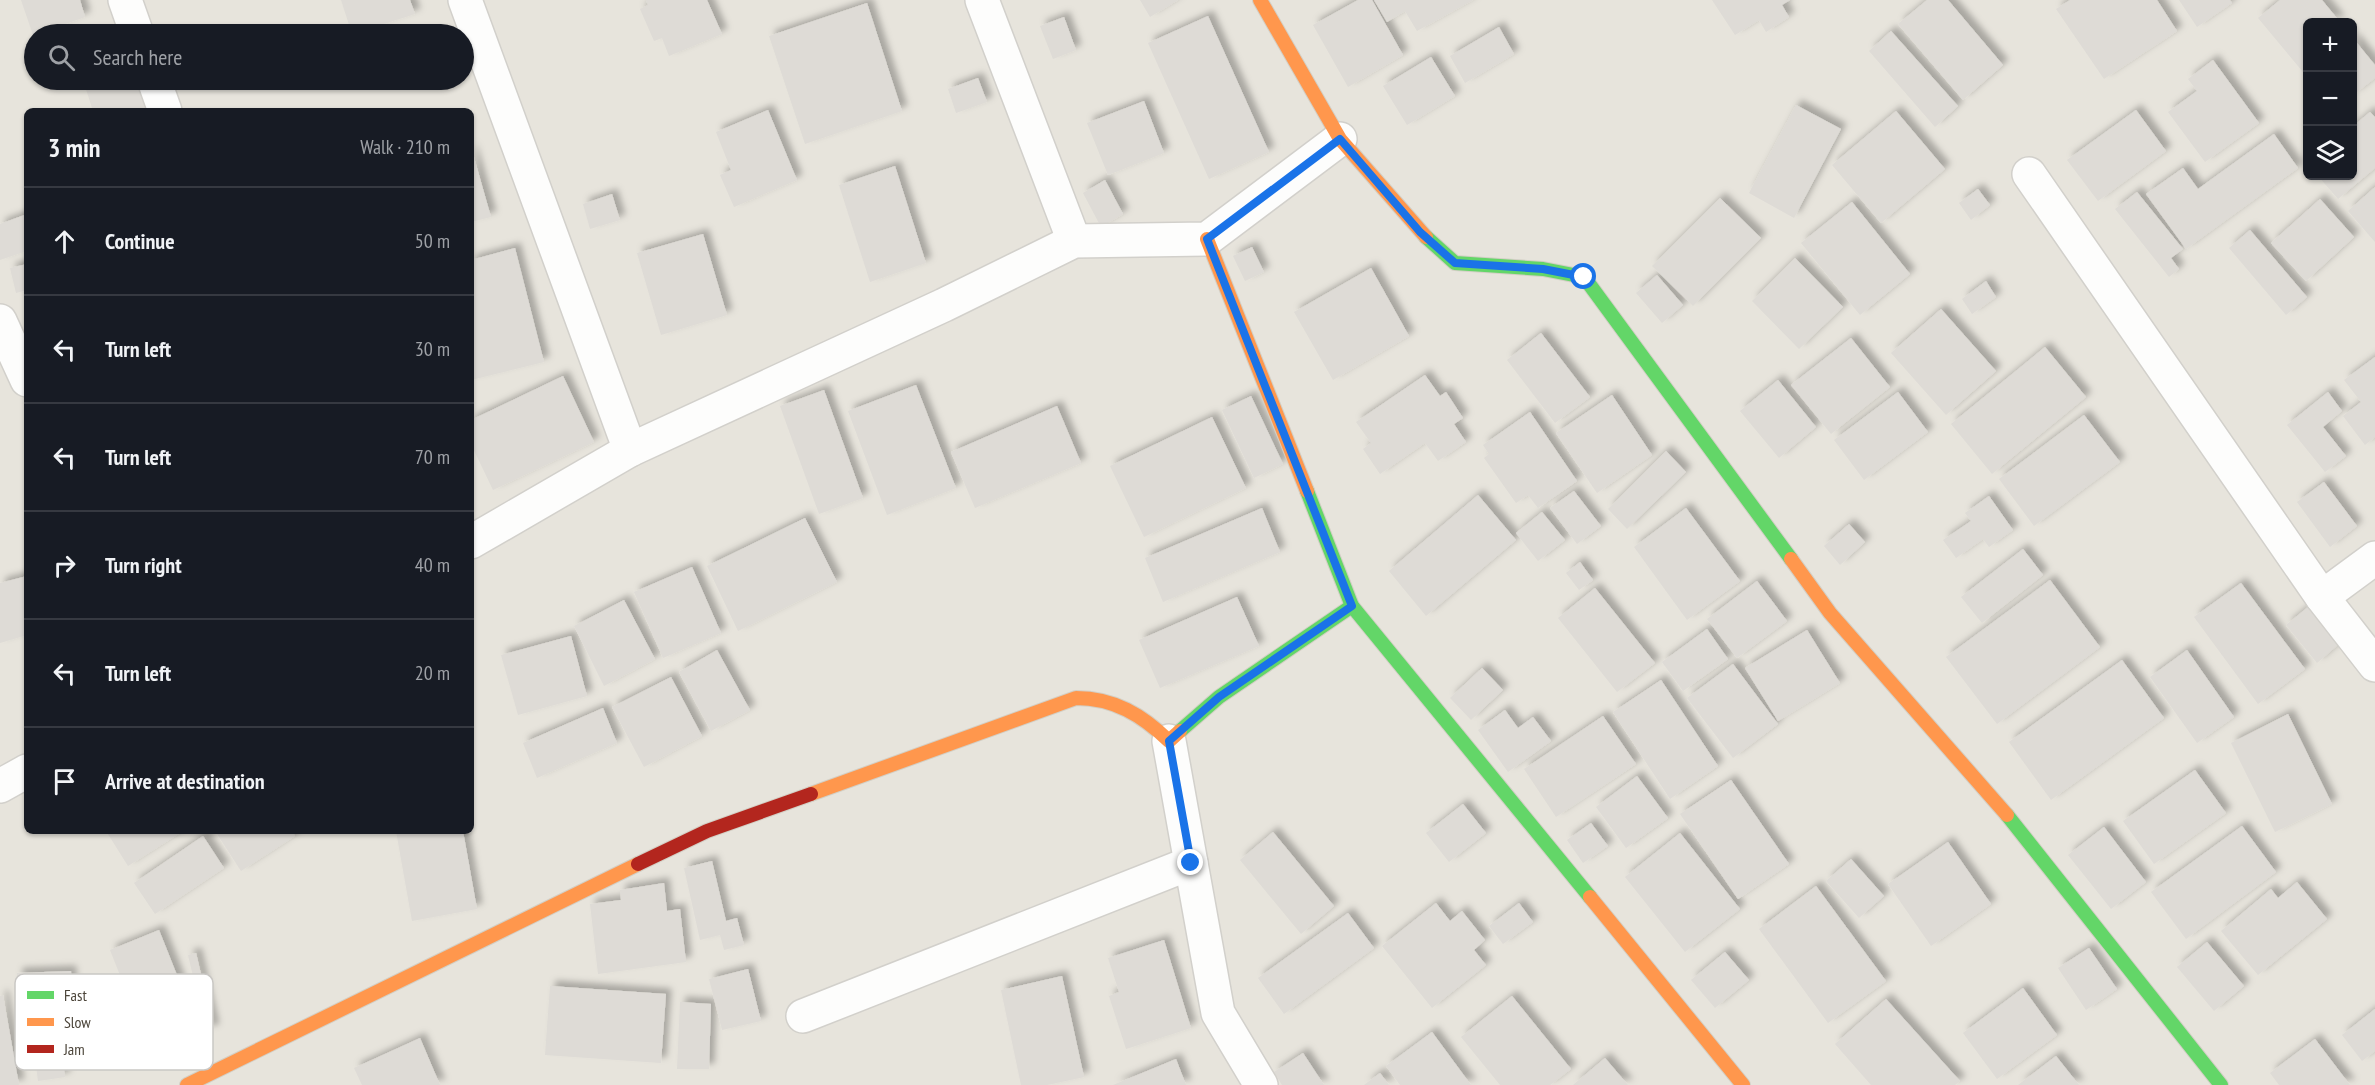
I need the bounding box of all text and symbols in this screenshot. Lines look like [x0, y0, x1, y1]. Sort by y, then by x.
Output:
map controls [2303, 18, 2357, 180]
button: + [2303, 18, 2357, 72]
search box [24, 24, 474, 90]
icon: search [45, 41, 78, 74]
text: Search here [93, 43, 182, 71]
button: − [2303, 72, 2357, 126]
button: layers [2303, 126, 2357, 180]
text: 3 min [48, 131, 101, 164]
text: Walk · 210 m [360, 134, 450, 160]
icon: ahead [48, 225, 81, 258]
text: Continue [105, 227, 175, 255]
text: 50 m [415, 228, 450, 254]
route start [1570, 263, 1596, 289]
icon: left [48, 333, 81, 366]
text: Turn left [105, 335, 171, 363]
text: 30 m [415, 336, 450, 362]
icon: left [48, 441, 81, 474]
text: Turn left [105, 443, 171, 471]
text: 70 m [415, 444, 450, 470]
icon: right [48, 549, 81, 582]
text: Turn right [105, 551, 182, 579]
text: 40 m [415, 552, 450, 578]
icon: left [48, 657, 81, 690]
text: Turn left [105, 659, 171, 687]
text: 20 m [415, 660, 450, 686]
icon: arrive [48, 765, 81, 798]
text: Arrive at destination [105, 767, 265, 795]
route end [1177, 849, 1203, 875]
legend [15, 974, 213, 1070]
text: Fast [64, 985, 87, 1005]
text: Slow [64, 1012, 91, 1032]
text: Jam [63, 1039, 85, 1059]

